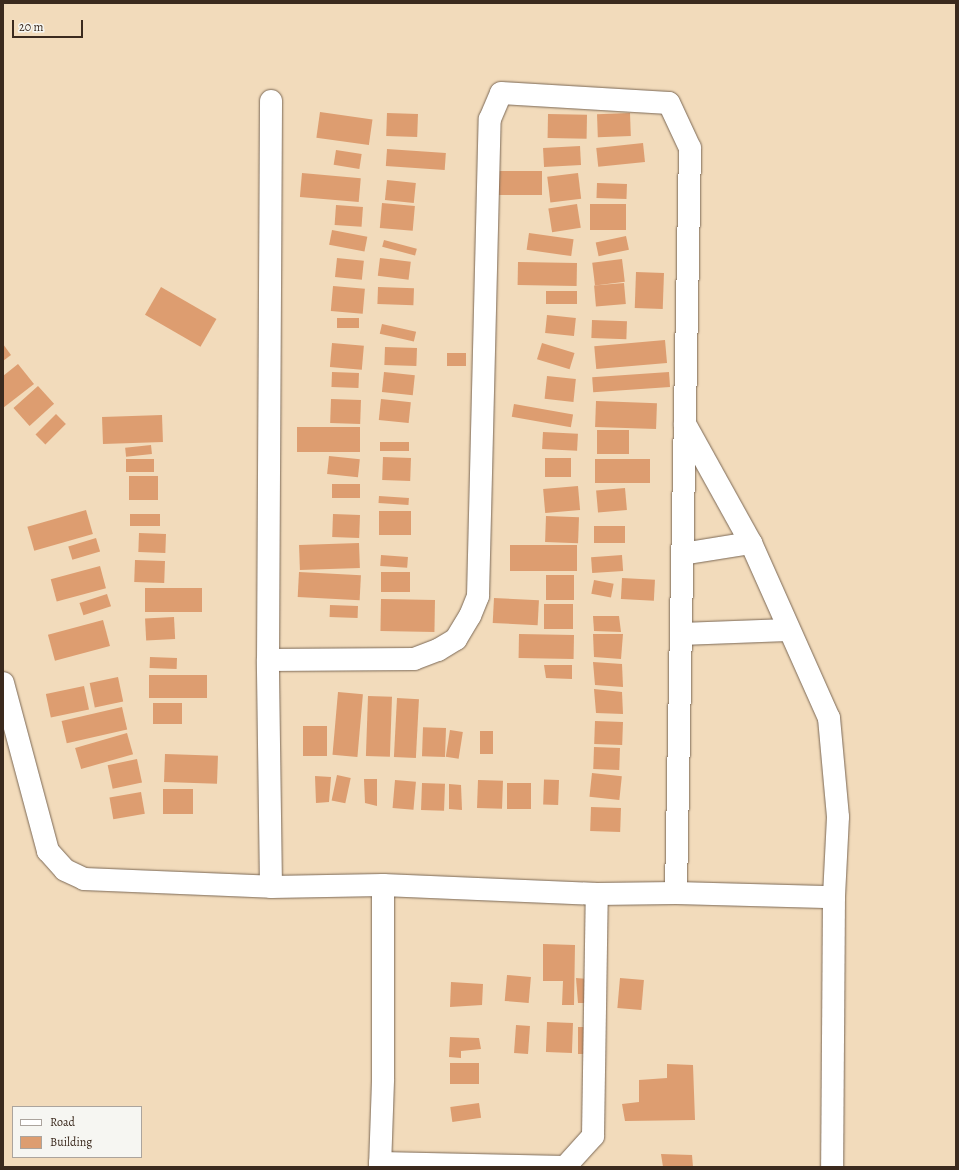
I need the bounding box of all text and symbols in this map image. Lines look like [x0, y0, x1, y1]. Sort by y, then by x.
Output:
scale bar [14, 12, 85, 38]
text: 20 m [19, 19, 43, 35]
legend [12, 1106, 142, 1158]
text: Road [50, 1114, 75, 1130]
text: Building [50, 1134, 92, 1150]

